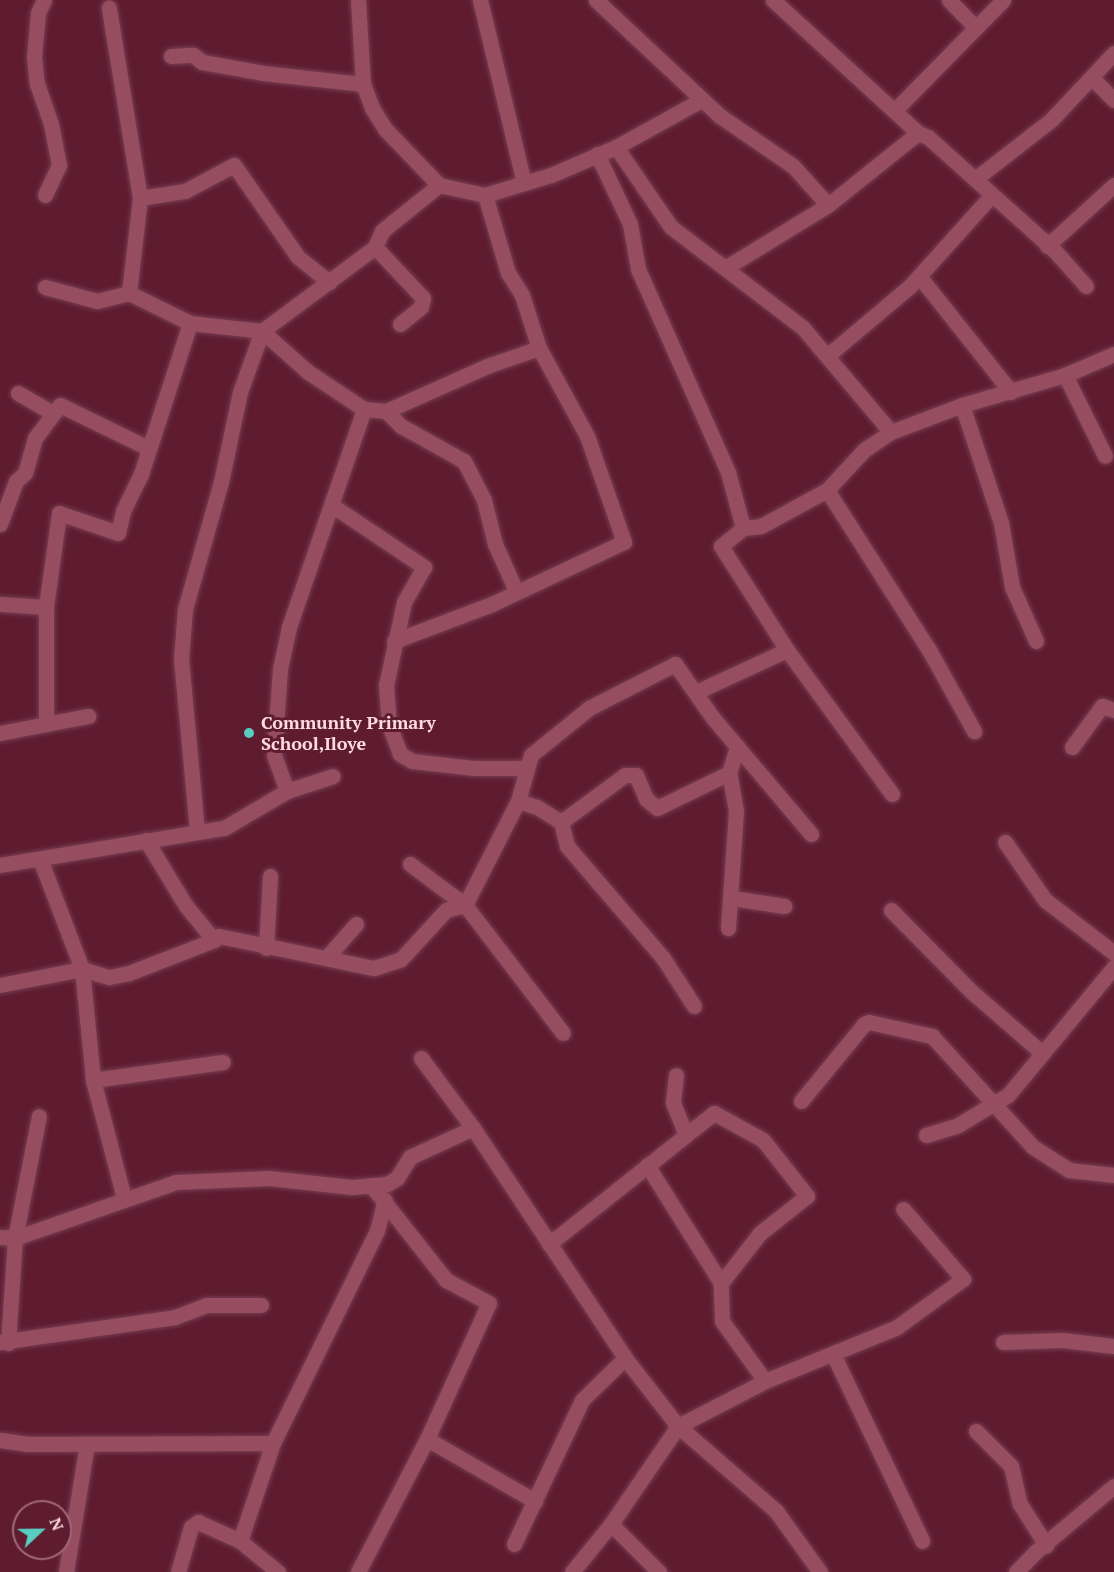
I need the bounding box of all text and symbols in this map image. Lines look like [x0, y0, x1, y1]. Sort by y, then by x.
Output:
place label: Community Primary School,Iloye [261, 712, 436, 754]
marker: Community Primary School,Iloye [242, 726, 256, 740]
north arrow [12, 1500, 72, 1560]
text: N [44, 1514, 69, 1534]

